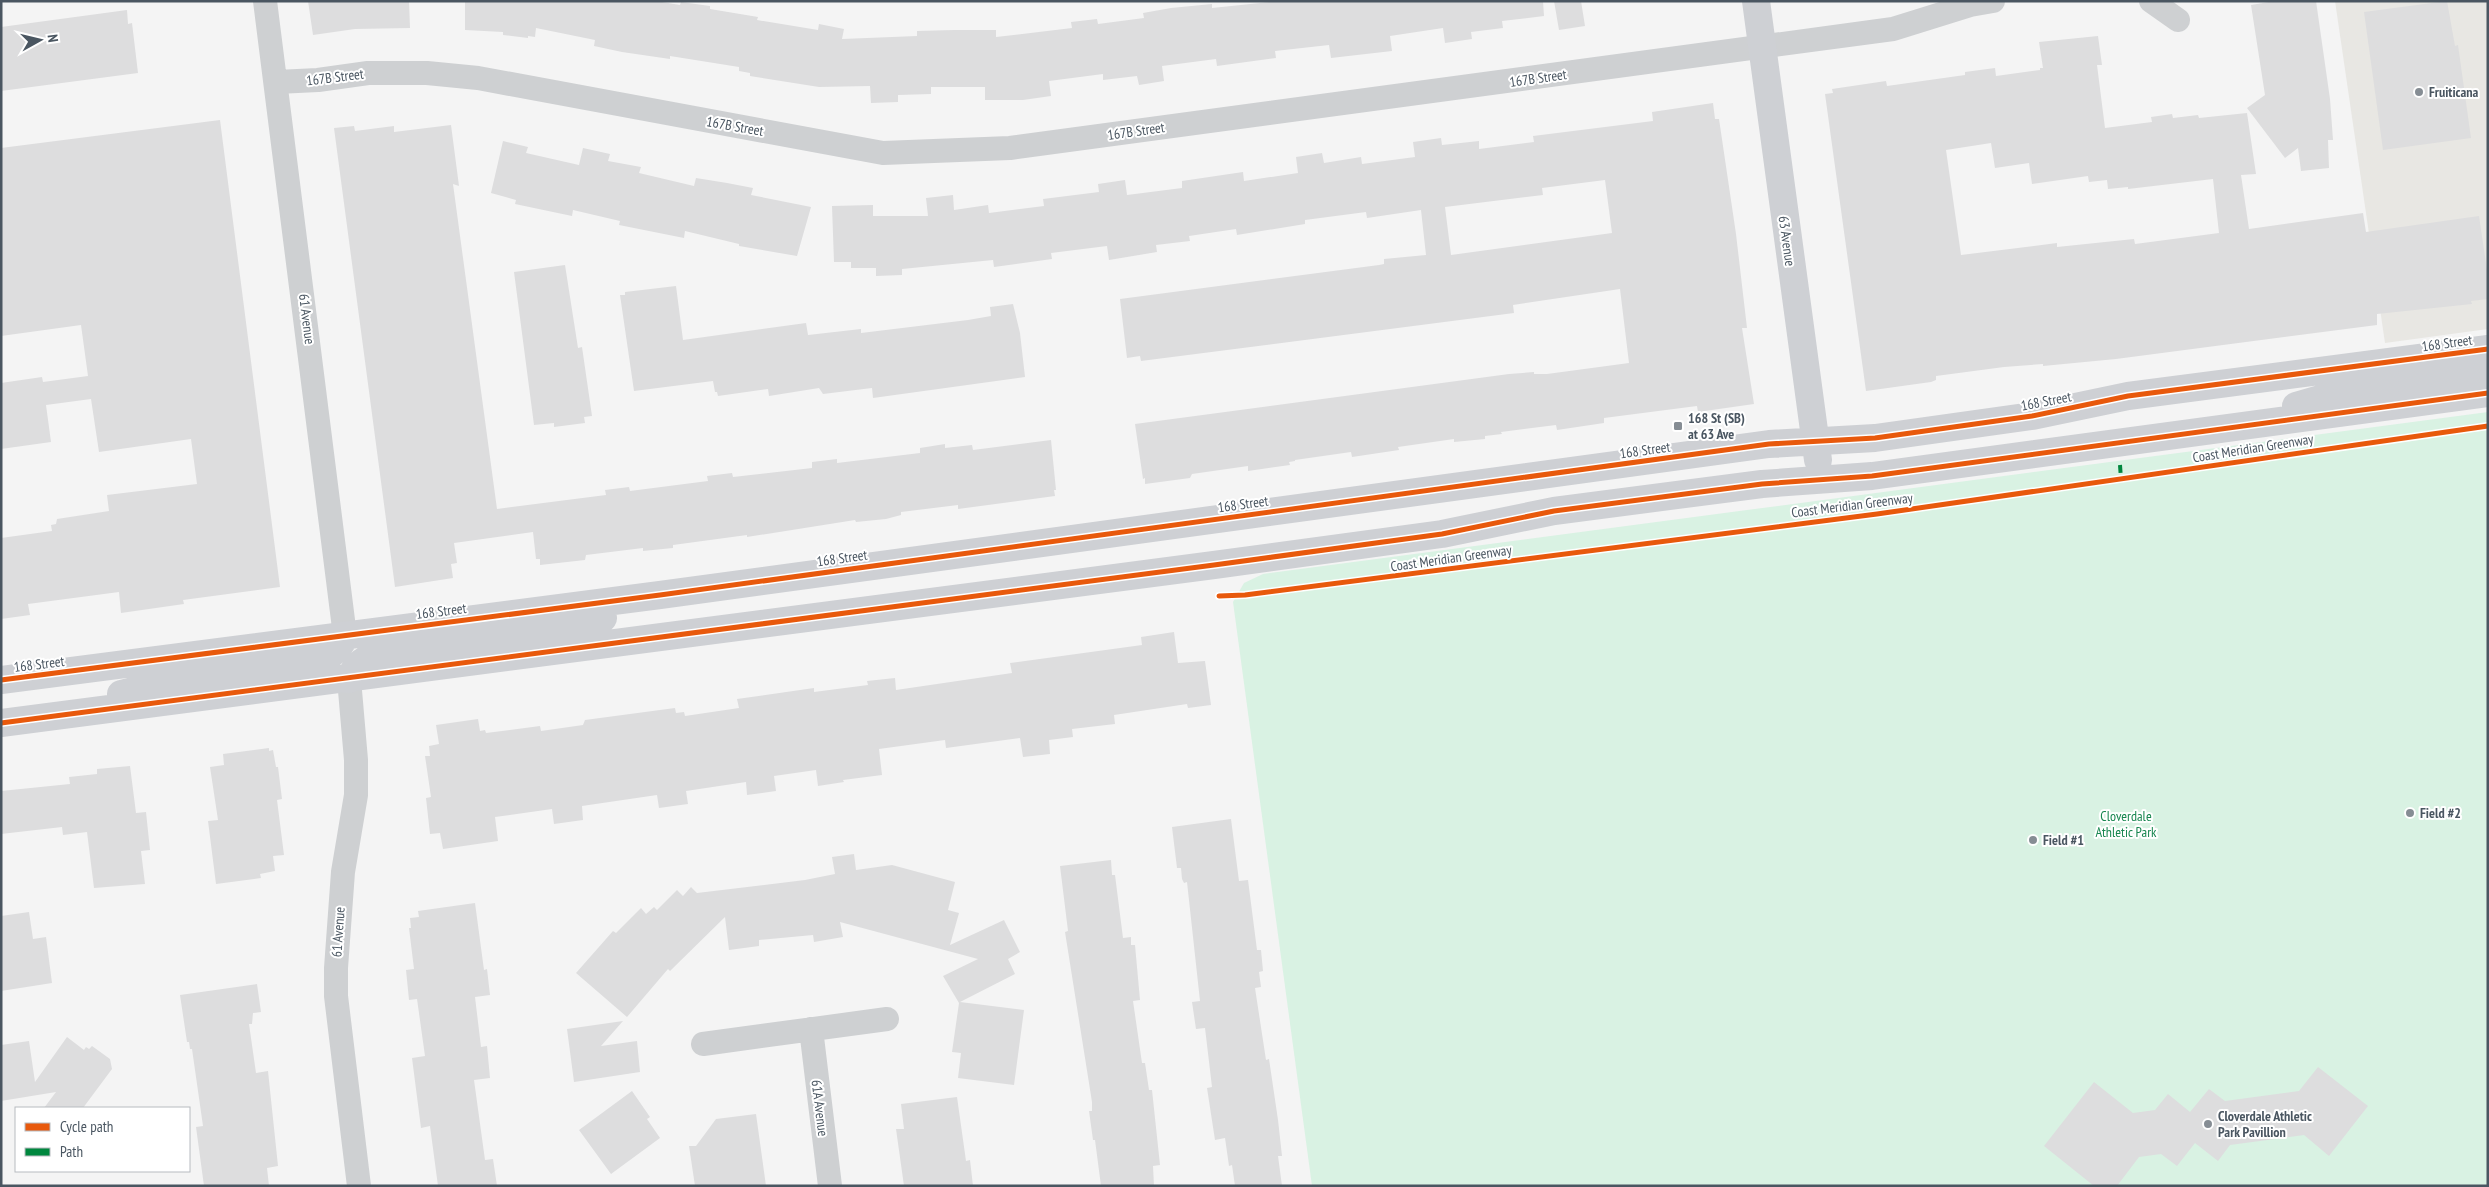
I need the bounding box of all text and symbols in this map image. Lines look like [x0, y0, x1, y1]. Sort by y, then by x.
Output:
north arrow [15, 15, 65, 65]
text: N [43, 33, 62, 43]
street label: 167B Street [305, 65, 365, 89]
street label: 167B Street [1508, 65, 1568, 91]
place label: Fruiticana [2429, 83, 2479, 101]
marker: Fruiticana [2413, 86, 2425, 98]
street label: 167B Street [705, 112, 765, 140]
street label: 167B Street [1106, 118, 1166, 144]
street label: 63 Avenue [1775, 215, 1799, 268]
street label: 61 Avenue [295, 293, 319, 345]
street label: 168 Street [2421, 331, 2474, 355]
street label: 168 Street [2019, 387, 2073, 415]
place label: 168 St (SB) at 63 Ave [1688, 409, 1745, 443]
marker: 168 St (SB) at 63 Ave [1672, 420, 1684, 432]
street label: Coast Meridian Greenway [2191, 429, 2315, 466]
street label: 168 Street [1619, 438, 1672, 462]
street label: Coast Meridian Greenway [1790, 489, 1914, 521]
street label: 168 Street [1217, 492, 1270, 516]
street label: Coast Meridian Greenway [1389, 540, 1513, 575]
street label: 168 Street [816, 546, 869, 570]
street label: 168 Street [415, 599, 467, 623]
street label: 168 Street [13, 652, 65, 676]
place label: Field #2 [2420, 804, 2461, 822]
park label: Cloverdale Athletic Park [2096, 807, 2157, 841]
marker: Field #2 [2404, 807, 2416, 819]
place label: Field #1 [2043, 831, 2084, 849]
marker: Field #1 [2027, 834, 2039, 846]
street label: 61 Avenue [327, 906, 349, 958]
street label: 61A Avenue [808, 1079, 832, 1137]
legend [15, 1107, 190, 1172]
place label: Cloverdale Athletic Park Pavillion [2218, 1107, 2312, 1141]
text: Cycle path [60, 1117, 113, 1136]
marker: Cloverdale Athletic Park Pavillion [2202, 1118, 2214, 1130]
text: Path [60, 1142, 83, 1161]

